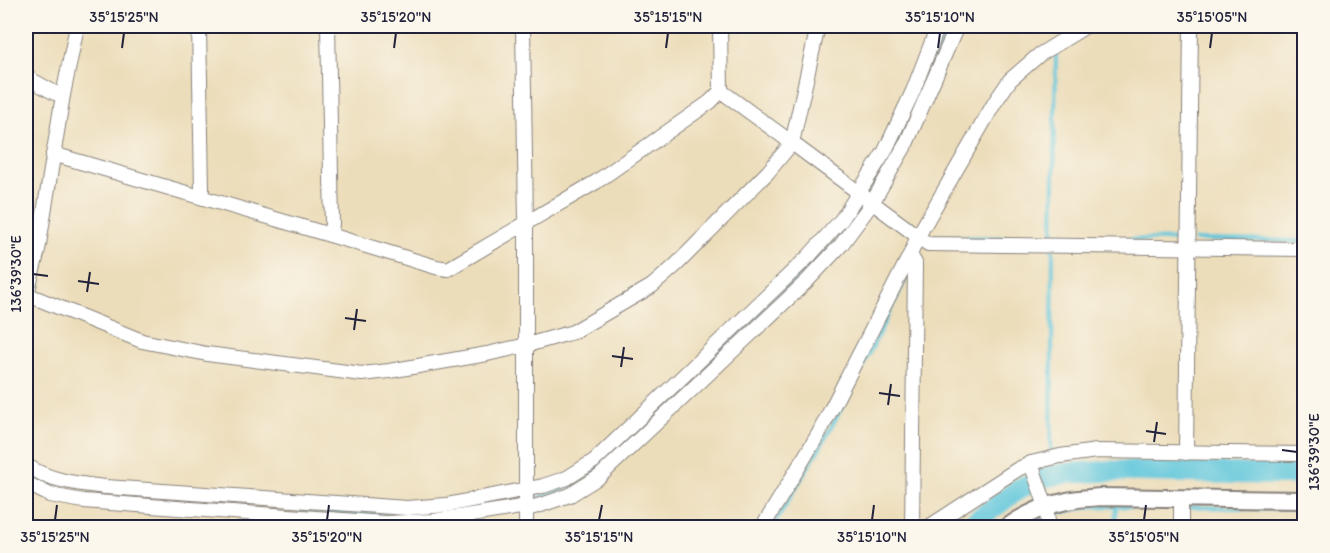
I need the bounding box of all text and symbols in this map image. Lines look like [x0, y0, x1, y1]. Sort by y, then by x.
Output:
text: 35°15'25"N [89, 8, 159, 26]
text: 35°15'20"N [361, 8, 431, 26]
text: 35°15'15"N [634, 8, 702, 26]
text: 35°15'10"N [905, 8, 975, 26]
text: 35°15'05"N [1177, 8, 1247, 26]
text: 136°39'30"E [7, 235, 25, 313]
text: 136°39'30"E [1305, 413, 1323, 491]
text: 35°15'25"N [20, 528, 90, 546]
text: 35°15'20"N [292, 528, 362, 546]
text: 35°15'15"N [565, 528, 633, 546]
text: 35°15'10"N [837, 528, 907, 546]
text: 35°15'05"N [1109, 528, 1179, 546]

